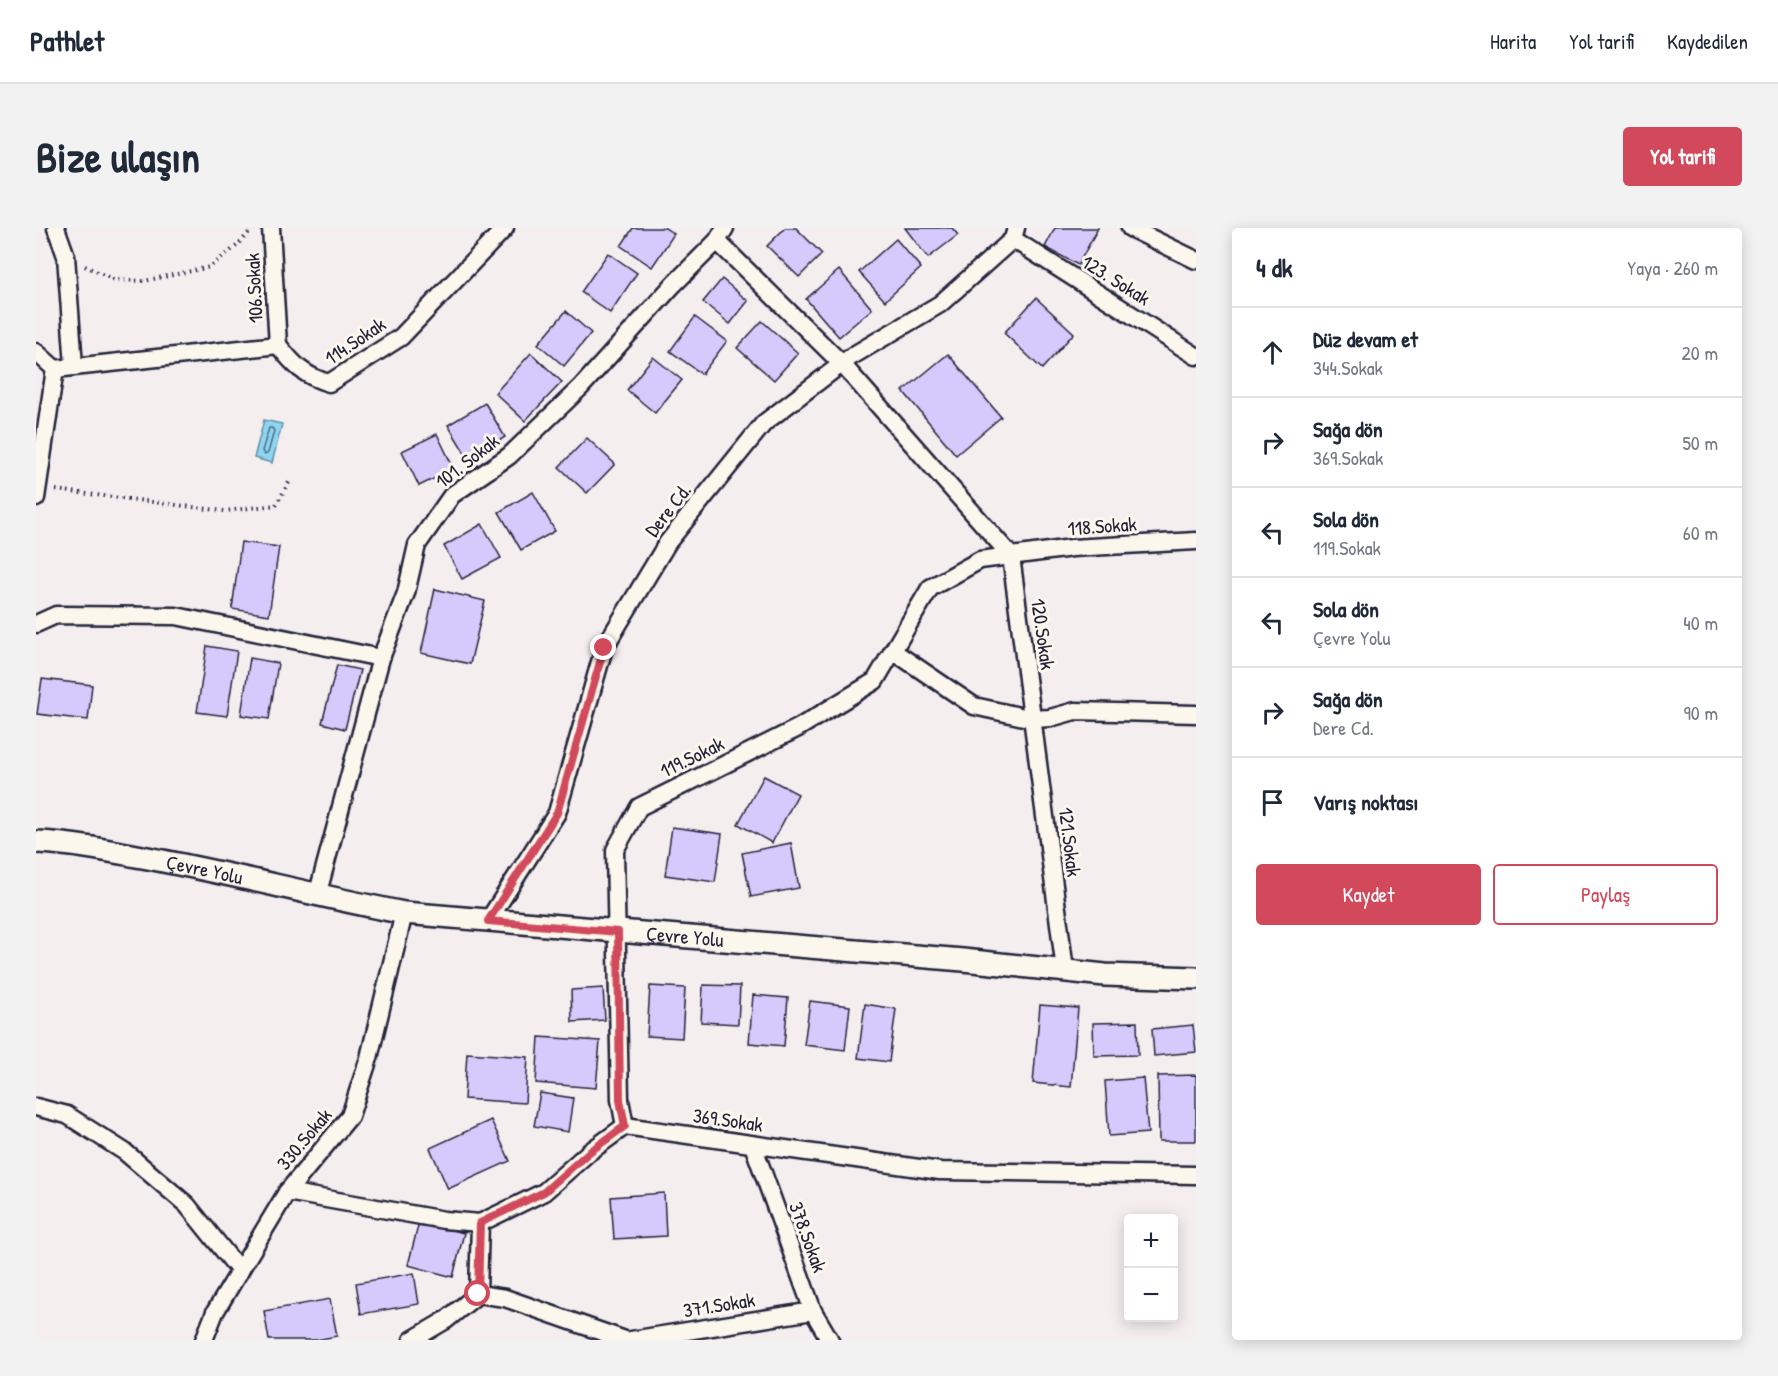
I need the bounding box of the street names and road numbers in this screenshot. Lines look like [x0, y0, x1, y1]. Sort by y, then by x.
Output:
street label: 123. Sokak [1077, 248, 1156, 311]
street label: 106.Sokak [238, 252, 269, 324]
street label: 114.Sokak [319, 310, 390, 371]
street label: 101. Sokak [429, 427, 504, 494]
street label: Dere Cd. [638, 477, 697, 542]
street label: 118.Sokak [1067, 510, 1137, 541]
street label: 120.Sokak [1025, 597, 1062, 671]
street label: 119.Sokak [655, 730, 728, 784]
street label: 121.Sokak [1053, 806, 1088, 878]
street label: Çevre Yolu [164, 848, 245, 890]
street label: Çevre Yolu [645, 919, 725, 953]
street label: 369.Sokak [691, 1101, 765, 1138]
street label: 330.Sokak [270, 1102, 337, 1175]
street label: 378.Sokak [783, 1198, 834, 1276]
street label: 371.Sokak [681, 1286, 757, 1323]

